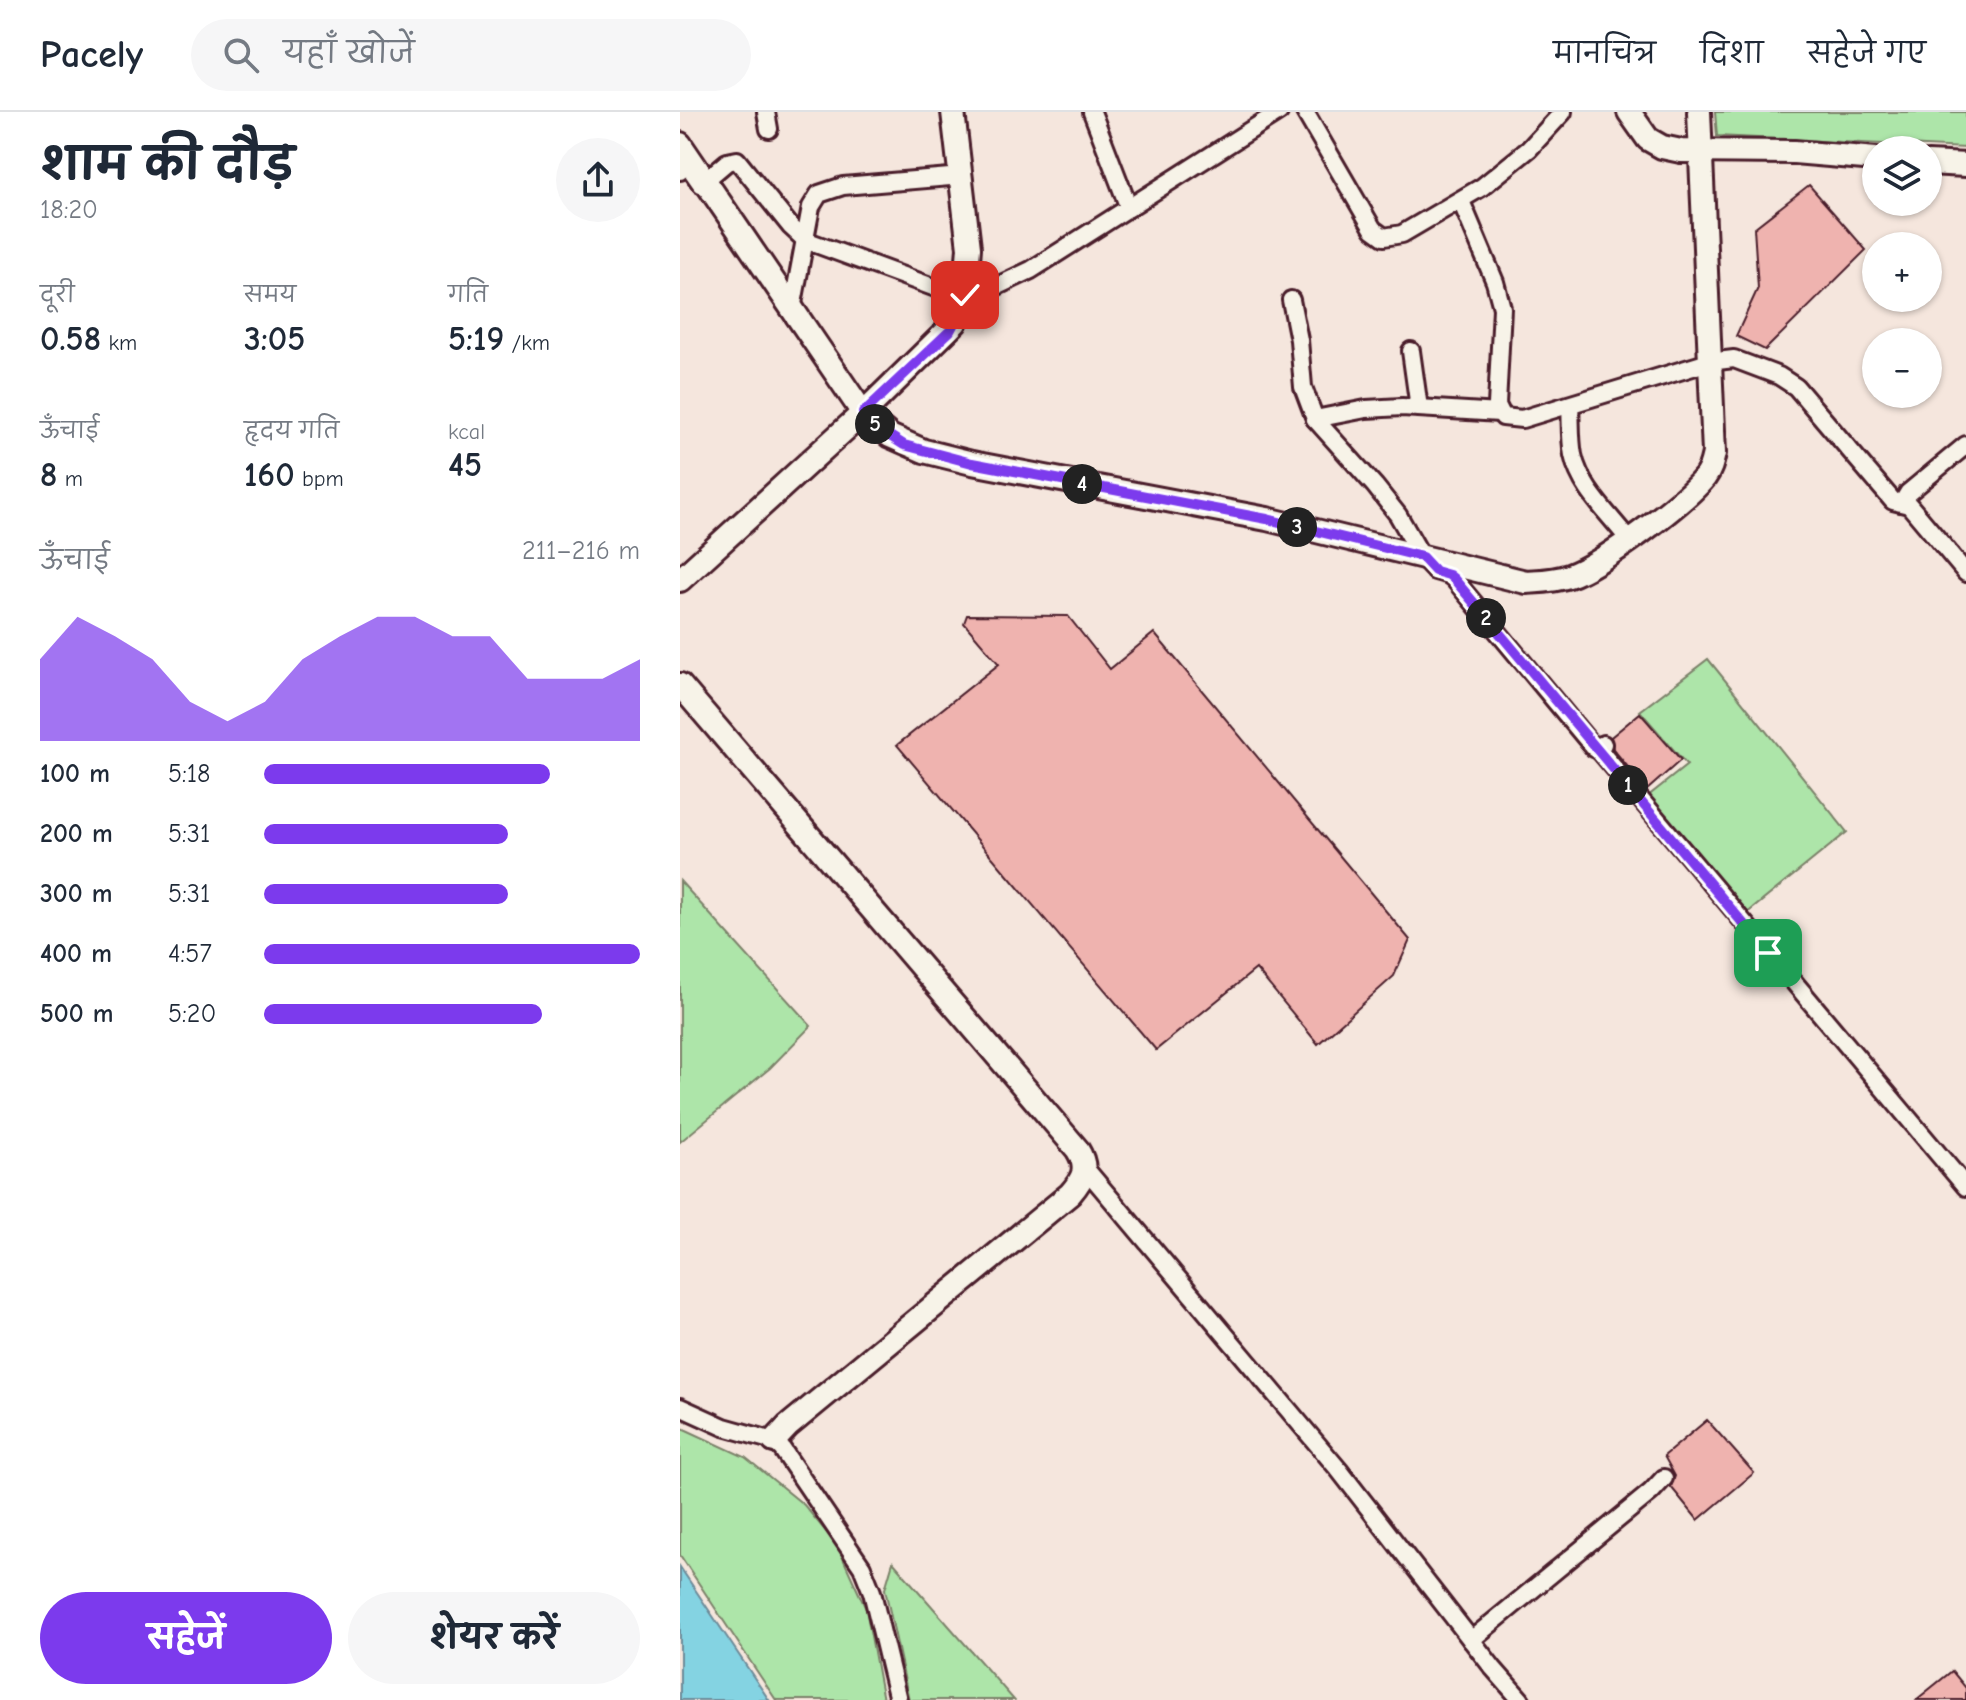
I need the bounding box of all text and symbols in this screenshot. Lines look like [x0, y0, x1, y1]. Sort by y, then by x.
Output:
search box [191, 19, 751, 91]
text: Pacely [40, 33, 143, 77]
icon: search [219, 33, 263, 77]
text: यहाँ खोजें [283, 36, 415, 71]
text: मानचित्र [1553, 38, 1656, 70]
text: दिशा [1700, 38, 1764, 70]
text: सहेजे गए [1808, 38, 1926, 70]
map controls [1862, 136, 1942, 408]
button: layers [1862, 136, 1942, 216]
button: share [556, 138, 640, 222]
text: शाम की दौड़ [40, 139, 294, 190]
text: 18:20 [40, 195, 98, 225]
button: + [1862, 232, 1942, 312]
pin [931, 261, 999, 329]
icon: check [943, 273, 987, 317]
text: दूरी [40, 282, 75, 308]
text: समय [244, 282, 296, 308]
text: गति [448, 282, 488, 308]
text: 0.58 [40, 319, 101, 359]
text: 3:05 [244, 319, 305, 359]
text: 5:19 [448, 319, 504, 359]
button: − [1862, 328, 1942, 408]
text: km [101, 330, 137, 356]
text: /km [504, 330, 550, 356]
pin: 5 [855, 404, 895, 444]
text: 5 [869, 411, 881, 437]
text: ऊँचाई [40, 418, 99, 444]
text: हृदय गति [244, 418, 339, 444]
text: kcal [448, 419, 485, 445]
text: 45 [448, 445, 482, 485]
text: 8 [40, 455, 57, 495]
text: 160 [244, 455, 295, 495]
pin: 4 [1062, 464, 1102, 504]
text: m [57, 466, 83, 492]
text: bpm [295, 466, 344, 492]
text: 4 [1077, 471, 1087, 497]
pin: 3 [1277, 507, 1317, 547]
text: 3 [1292, 514, 1302, 540]
text: 211–216 m [522, 536, 640, 566]
text: ऊँचाई [40, 546, 110, 576]
pin: 2 [1466, 598, 1506, 638]
text: 2 [1481, 605, 1491, 631]
text: 100 m [40, 759, 110, 789]
text: 5:18 [168, 759, 210, 789]
pin: 1 [1608, 765, 1648, 805]
text: 1 [1624, 772, 1632, 798]
text: 200 m [40, 819, 113, 849]
text: 5:31 [168, 819, 210, 849]
text: 300 m [40, 879, 113, 909]
text: 5:31 [168, 879, 210, 909]
pin [1734, 919, 1802, 987]
icon: arrive [1746, 931, 1790, 975]
text: 400 m [40, 939, 112, 969]
text: 4:57 [168, 939, 212, 969]
text: 500 m [40, 999, 114, 1029]
text: 5:20 [168, 999, 216, 1029]
button: सहेजें [40, 1592, 332, 1684]
button: शेयर करें [348, 1592, 640, 1684]

